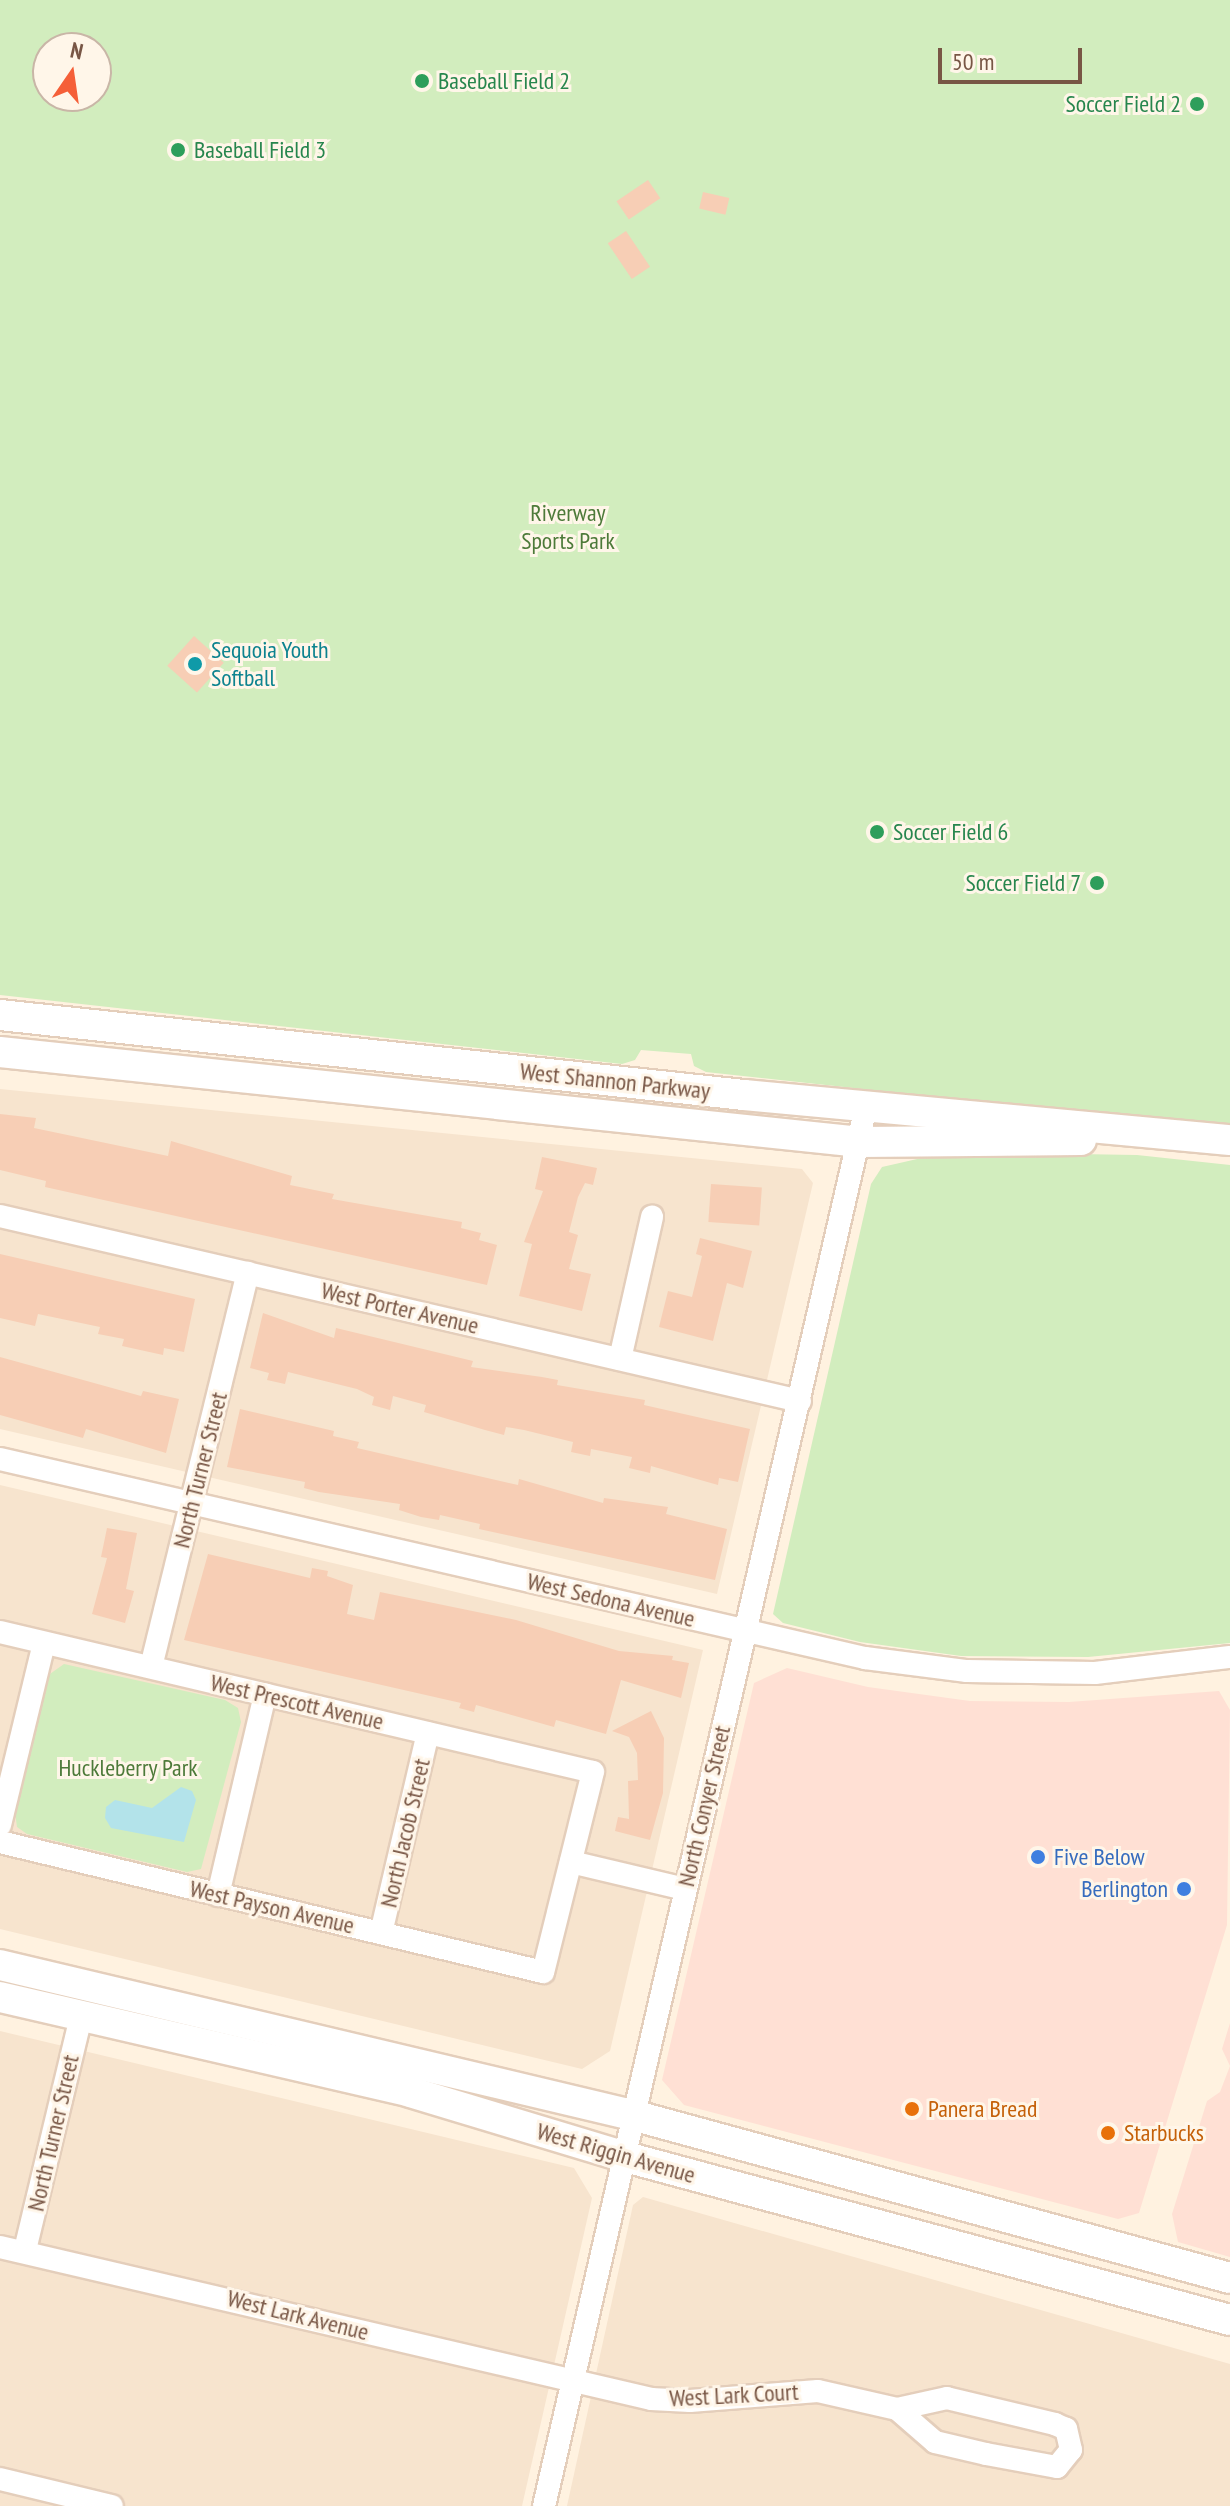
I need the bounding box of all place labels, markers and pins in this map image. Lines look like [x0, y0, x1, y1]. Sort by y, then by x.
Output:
place label: Baseball Field 2 [438, 67, 570, 95]
marker: Baseball Field 2 [413, 72, 431, 90]
place label: Soccer Field 2 [1066, 90, 1181, 118]
marker: Soccer Field 2 [1188, 95, 1206, 113]
place label: Baseball Field 3 [194, 136, 326, 164]
marker: Baseball Field 3 [169, 141, 187, 159]
place label: Sequoia Youth Softball [211, 636, 329, 692]
marker: Sequoia Youth Softball [186, 655, 204, 673]
place label: Soccer Field 6 [893, 818, 1008, 846]
marker: Soccer Field 6 [868, 823, 886, 841]
place label: Soccer Field 7 [966, 869, 1081, 897]
marker: Soccer Field 7 [1088, 874, 1106, 892]
place label: Five Below [1054, 1843, 1145, 1871]
marker: Five Below [1029, 1848, 1047, 1866]
place label: Berlington [1081, 1875, 1168, 1903]
marker: Berlington [1175, 1880, 1193, 1898]
place label: Panera Bread [928, 2095, 1037, 2123]
marker: Panera Bread [903, 2100, 921, 2118]
place label: Starbucks [1124, 2119, 1204, 2147]
marker: Starbucks [1099, 2124, 1117, 2142]

